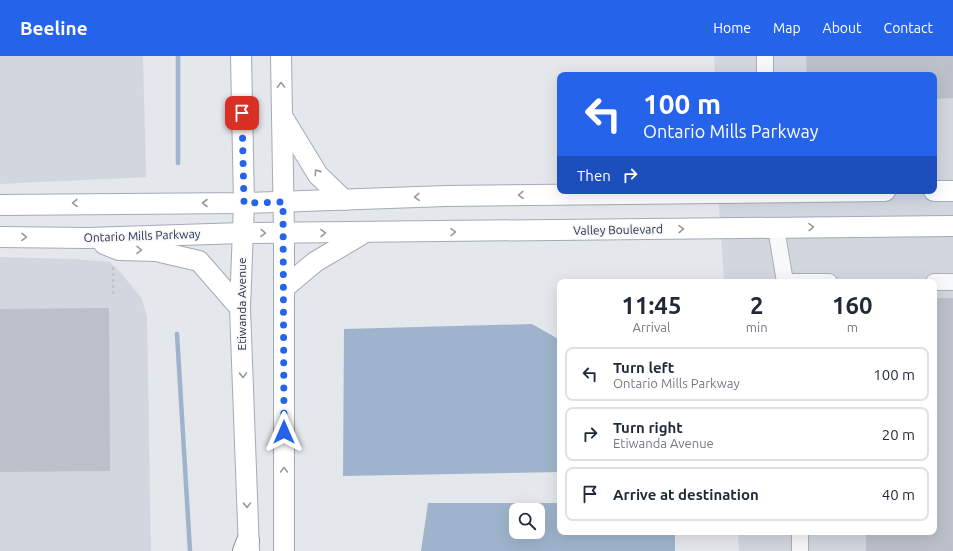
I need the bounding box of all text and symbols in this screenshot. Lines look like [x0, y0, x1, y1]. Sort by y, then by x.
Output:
text: Beeline [20, 17, 88, 39]
text: Home [713, 20, 751, 36]
text: Map [773, 20, 801, 36]
text: About [823, 20, 862, 36]
text: Contact [884, 20, 933, 36]
one-way arrow [277, 82, 285, 88]
icon: left [577, 88, 629, 140]
text: 100 m [643, 88, 721, 119]
pin [225, 96, 259, 130]
icon: arrive [231, 102, 253, 124]
text: Ontario Mills Parkway [643, 121, 818, 141]
icon: right [619, 164, 641, 186]
text: Then [577, 167, 611, 184]
one-way arrow [314, 169, 322, 176]
one-way arrow [518, 191, 524, 199]
one-way arrow [414, 193, 420, 201]
one-way arrow [72, 199, 78, 207]
one-way arrow [202, 199, 208, 207]
street label: Valley Boulevard [573, 222, 663, 237]
one-way arrow [808, 223, 814, 231]
one-way arrow [678, 225, 684, 233]
street label: Ontario Mills Parkway [83, 227, 201, 244]
one-way arrow [450, 227, 456, 236]
one-way arrow [260, 229, 266, 237]
one-way arrow [320, 229, 326, 237]
one-way arrow [21, 233, 27, 241]
one-way arrow [136, 246, 142, 255]
street label: Etiwanda Avenue [235, 257, 248, 351]
text: 11:45 [621, 292, 681, 319]
text: 2 [750, 292, 763, 319]
text: 160 [832, 292, 873, 319]
text: Arrival [632, 320, 670, 334]
text: min [746, 320, 768, 334]
text: m [847, 320, 858, 334]
text: Turn left [613, 359, 674, 376]
icon: left [579, 363, 601, 385]
text: 100 m [873, 366, 915, 383]
one-way arrow [238, 372, 247, 378]
text: Ontario Mills Parkway [613, 376, 740, 390]
position arrow [263, 411, 305, 453]
text: Turn right [613, 419, 683, 436]
icon: right [579, 423, 601, 445]
text: 20 m [882, 426, 915, 443]
text: Etiwanda Avenue [613, 436, 714, 450]
one-way arrow [280, 467, 288, 473]
icon: arrive [579, 483, 601, 505]
text: Arrive at destination [613, 486, 759, 503]
text: 40 m [882, 486, 915, 503]
one-way arrow [243, 502, 251, 508]
map controls [509, 503, 545, 539]
button: search [509, 503, 545, 539]

